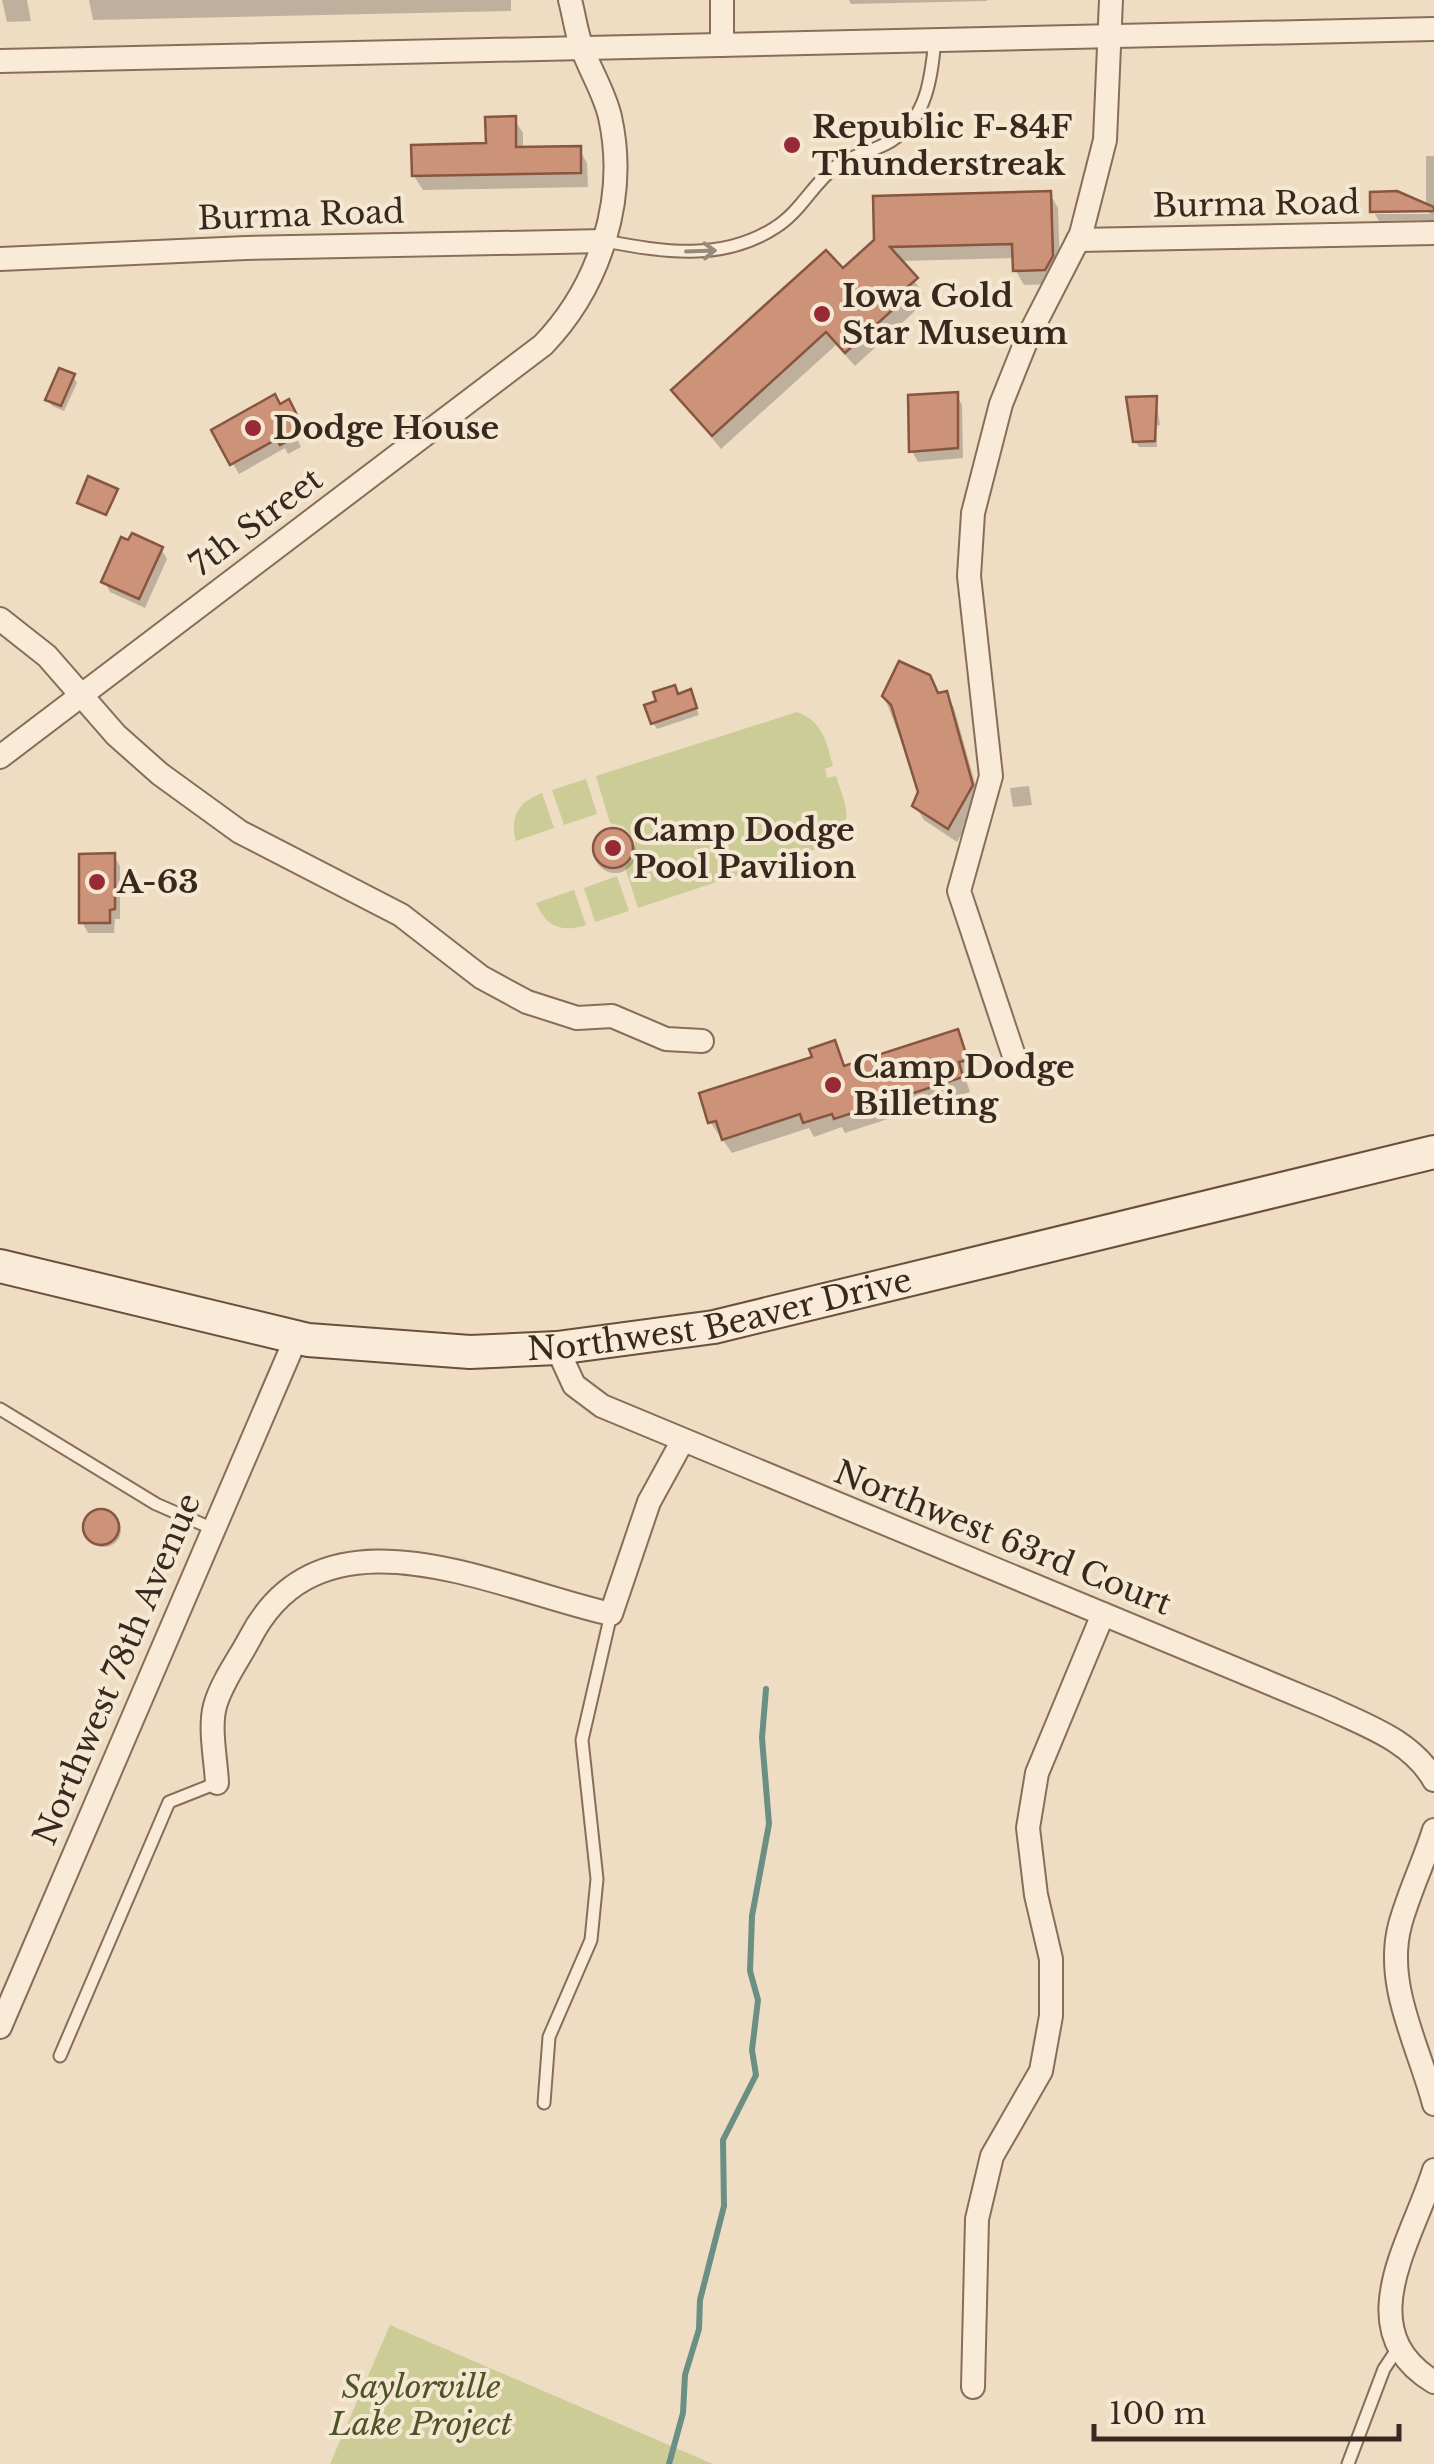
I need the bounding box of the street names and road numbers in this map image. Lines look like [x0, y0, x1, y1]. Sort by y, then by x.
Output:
street label: Burma Road [1152, 182, 1360, 226]
street label: Burma Road [197, 191, 405, 239]
street label: 7th Street [182, 459, 330, 585]
street label: Northwest Beaver Drive [526, 1260, 916, 1369]
street label: Northwest 63rd Court [829, 1452, 1177, 1624]
street label: Northwest 78th Avenue [25, 1487, 209, 1851]

